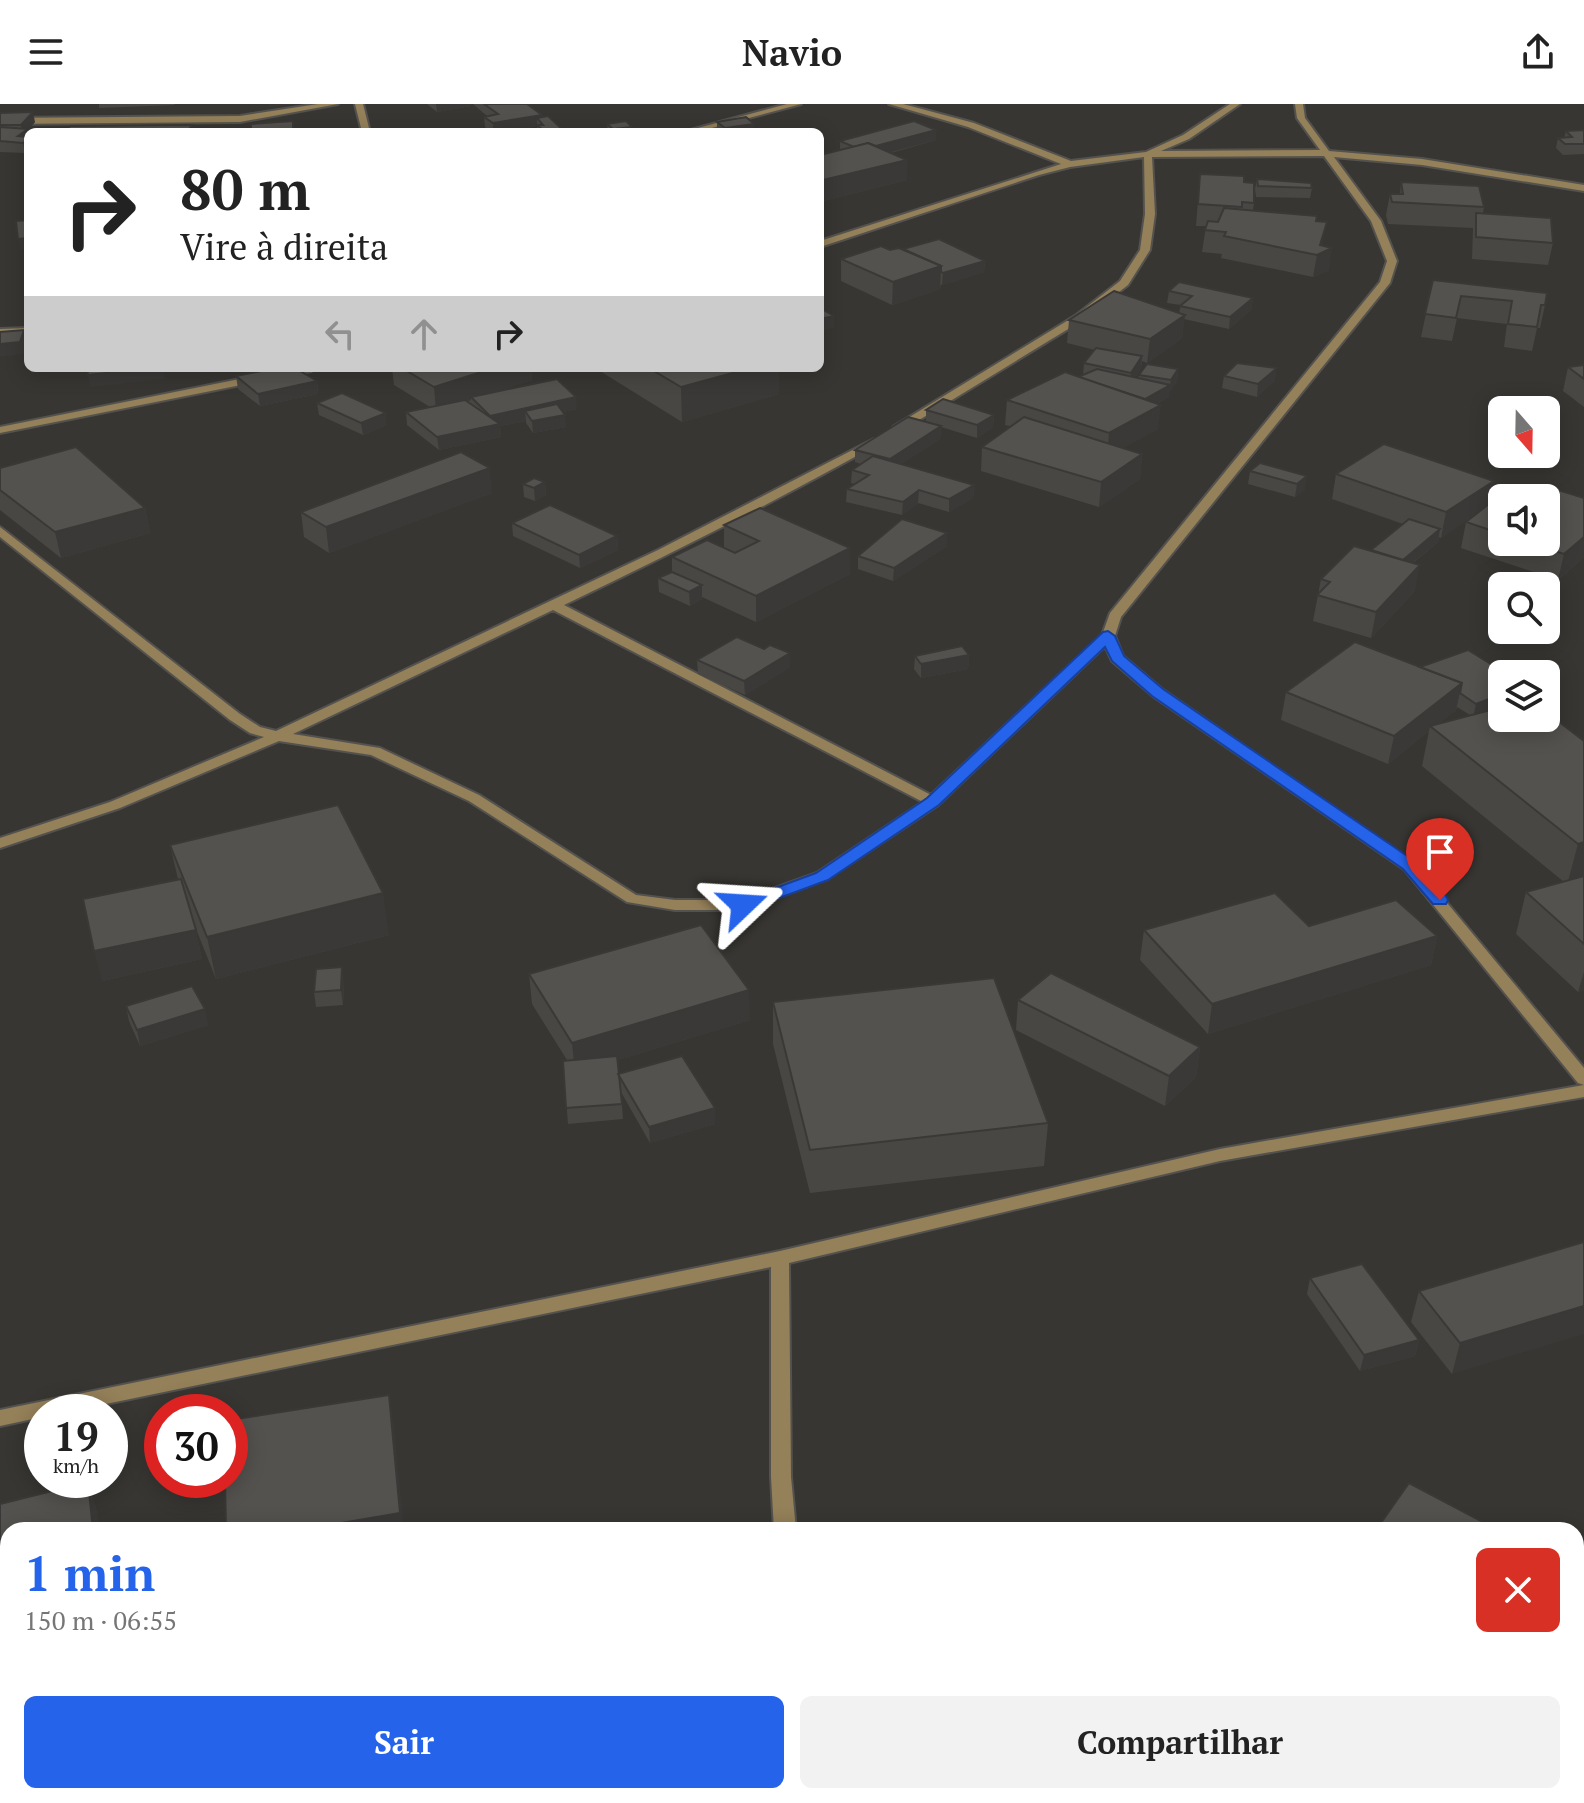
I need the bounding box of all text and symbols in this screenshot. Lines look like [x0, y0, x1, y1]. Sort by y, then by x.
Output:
text: Navio [742, 29, 842, 76]
icon: menu [24, 30, 68, 74]
icon: share [1516, 30, 1560, 74]
text: 80 m [180, 152, 310, 226]
icon: right [48, 160, 152, 264]
text: Vire à direita [180, 223, 388, 270]
icon: left [318, 312, 362, 356]
icon: ahead [402, 312, 446, 356]
icon: right [486, 312, 530, 356]
north arrow [1488, 396, 1560, 468]
map controls [1488, 396, 1560, 732]
button: sound [1488, 484, 1560, 556]
button: search [1488, 572, 1560, 644]
button: layers [1488, 660, 1560, 732]
pin [1406, 818, 1474, 900]
icon: arrive [1418, 830, 1462, 874]
position arrow [701, 863, 785, 947]
speed limit sign: 30 [144, 1394, 248, 1498]
text: 19 [53, 1409, 99, 1462]
text: km/h [53, 1452, 99, 1479]
text: 1 min [24, 1541, 155, 1605]
button: close [1476, 1548, 1560, 1632]
text: 150 m · 06:55 [24, 1603, 177, 1637]
button: Sair [24, 1696, 784, 1788]
button: Compartilhar [800, 1696, 1560, 1788]

